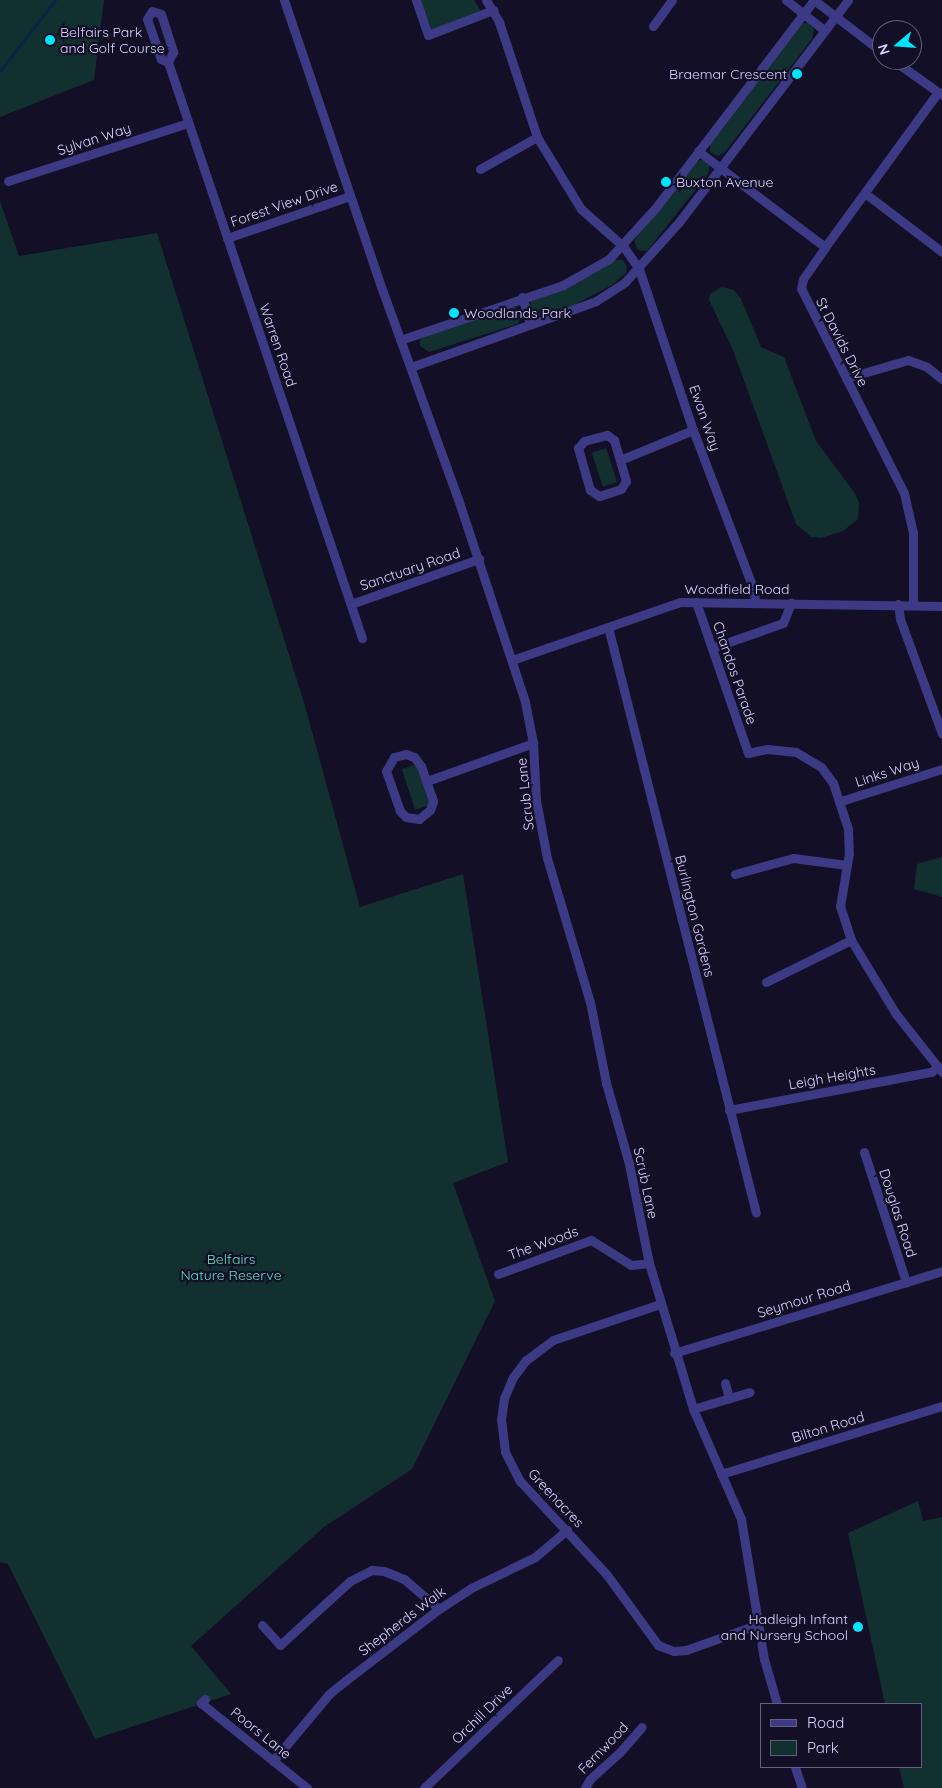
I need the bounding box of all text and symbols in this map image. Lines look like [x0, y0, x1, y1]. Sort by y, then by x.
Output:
north arrow [872, 20, 922, 70]
place label: Belfairs Park and Golf Course [60, 24, 165, 56]
marker: Belfairs Park and Golf Course [44, 34, 56, 46]
text: N [874, 42, 894, 57]
place label: Braemar Crescent [669, 66, 787, 82]
marker: Braemar Crescent [791, 68, 803, 80]
street label: Sylvan Way [55, 119, 133, 159]
place label: Buxton Avenue [676, 174, 773, 190]
marker: Buxton Avenue [660, 176, 672, 188]
street label: Forest View Drive [228, 178, 340, 230]
street label: St Davids Drive [812, 295, 872, 389]
street label: Warren Road [256, 301, 300, 389]
place label: Woodlands Park [464, 305, 571, 321]
marker: Woodlands Park [448, 307, 460, 319]
street label: Ewan Way [686, 383, 724, 453]
street label: Sanctuary Road [358, 544, 462, 594]
street label: Woodfield Road [685, 581, 789, 597]
street label: Chandos Parade [710, 619, 760, 727]
street label: Links Way [853, 754, 921, 790]
street label: Scrub Lane [513, 757, 537, 831]
street label: Burlington Gardens [672, 853, 718, 979]
street label: Leigh Heights [787, 1061, 877, 1093]
street label: Scrub Lane [630, 1146, 662, 1220]
street label: Douglas Road [876, 1167, 920, 1259]
street label: The Woods [506, 1223, 580, 1263]
park label: Belfairs Nature Reserve [180, 1251, 282, 1284]
street label: Seymour Road [755, 1277, 853, 1321]
street label: Bilton Road [790, 1408, 866, 1446]
street label: Greenacres [525, 1465, 587, 1531]
street label: Shepherds Walk [355, 1583, 449, 1659]
place label: Hadleigh Infant and Nursery School [721, 1611, 848, 1644]
marker: Hadleigh Infant and Nursery School [852, 1621, 864, 1633]
street label: Orchill Drive [448, 1681, 516, 1747]
legend [760, 1703, 922, 1768]
street label: Poors Lane [227, 1704, 295, 1762]
text: Road [807, 1713, 844, 1732]
street label: Fernwood [574, 1719, 632, 1777]
text: Park [807, 1738, 839, 1757]

